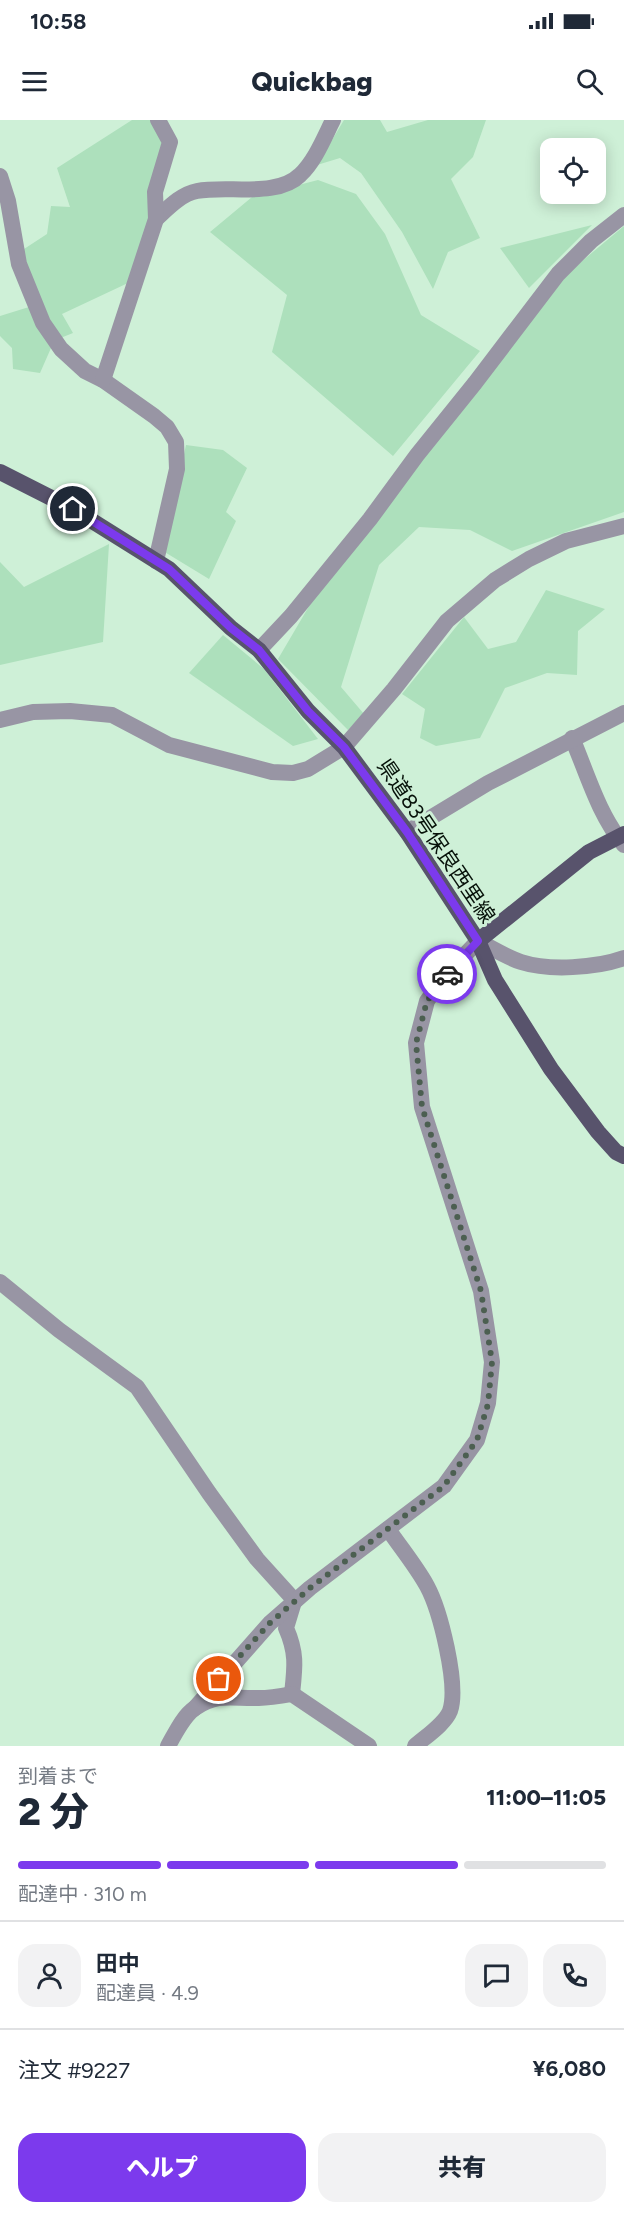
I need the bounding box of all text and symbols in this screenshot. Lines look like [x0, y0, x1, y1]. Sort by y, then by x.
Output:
text: 10:58 [30, 8, 86, 35]
icon: menu [18, 65, 51, 98]
text: Quickbag [251, 65, 373, 98]
icon: search [573, 65, 606, 98]
map controls [540, 138, 606, 204]
button: locate [540, 138, 606, 204]
pin [47, 483, 98, 534]
icon: home [56, 492, 89, 525]
street label: 県道83号保良西里線 [372, 754, 501, 927]
courier [417, 944, 477, 1004]
icon: car [431, 958, 464, 991]
pin [193, 1653, 244, 1704]
icon: bag [202, 1662, 235, 1695]
text: 到着まで [18, 1764, 98, 1788]
text: 11:00–11:05 [486, 1784, 606, 1811]
text: 2 分 [18, 1788, 89, 1835]
text: 配達中 · 310 m [18, 1882, 147, 1906]
button: person [18, 1944, 81, 2007]
button: chat [465, 1944, 528, 2007]
button: phone [543, 1944, 606, 2007]
text: 田中 [96, 1950, 140, 1977]
text: 配達員 · 4.9 [96, 1981, 199, 2005]
text: ¥6,080 [532, 2055, 606, 2082]
text: 注文 #9227 [18, 2057, 130, 2084]
button: ヘルプ [18, 2133, 306, 2202]
button: 共有 [318, 2133, 606, 2202]

